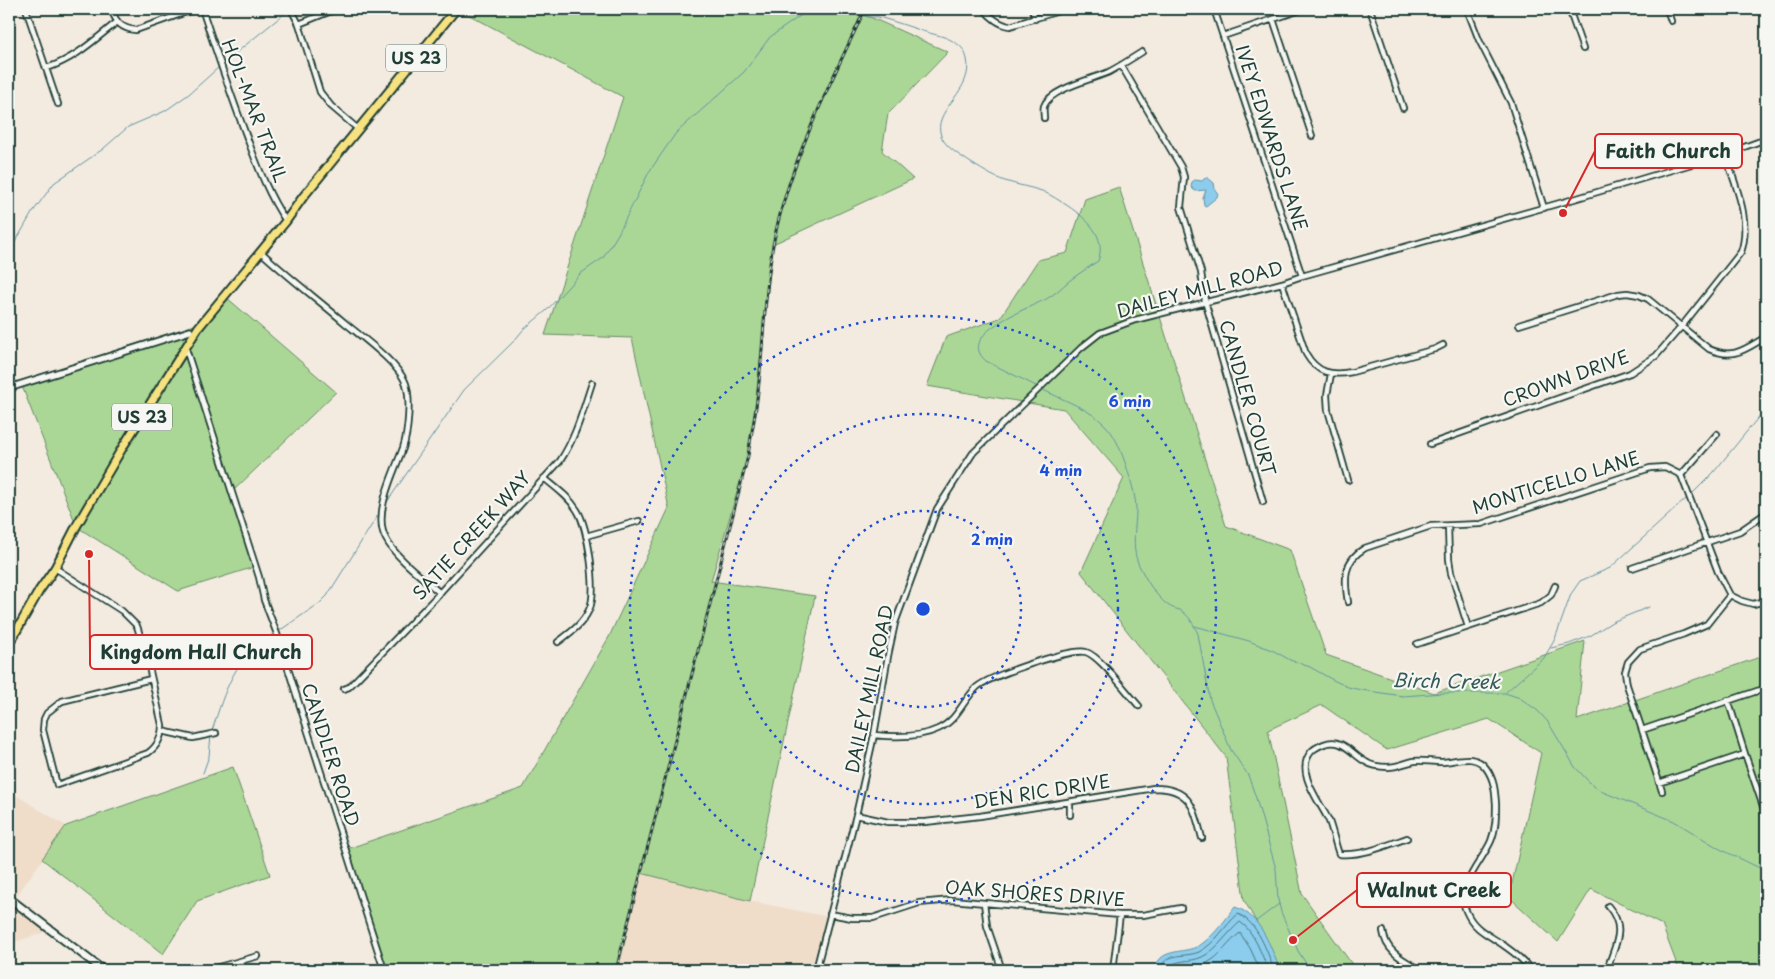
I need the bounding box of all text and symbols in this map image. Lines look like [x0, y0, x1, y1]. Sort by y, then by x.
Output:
street label: HOL-MAR TRAIL [216, 35, 295, 186]
street label: IVEY EDWARDS LANE [1230, 41, 1315, 234]
road number: US 23 [386, 44, 446, 72]
callout: Faith Church [1595, 134, 1742, 168]
text: Faith Church [1605, 136, 1731, 164]
street label: DAILEY MILL ROAD [1113, 253, 1286, 324]
street label: CANDLER COURT [1213, 317, 1284, 479]
street label: CROWN DRIVE [1499, 342, 1632, 413]
text: 6 min [1109, 389, 1151, 412]
road number: US 23 [112, 404, 172, 431]
street label: MONTICELLO LANE [1469, 443, 1643, 520]
text: 4 min [1040, 458, 1082, 481]
street label: SATIE CREEK WAY [405, 464, 537, 606]
text: 2 min [971, 527, 1013, 550]
centre of rings [914, 600, 932, 618]
street label: DAILEY MILL ROAD [838, 602, 900, 775]
callout: Kingdom Hall Church [90, 635, 312, 669]
text: Kingdom Hall Church [100, 637, 302, 665]
water label: Birch Creek [1392, 665, 1502, 695]
street label: CANDLER ROAD [296, 679, 367, 830]
street label: DEN RIC DRIVE [972, 766, 1112, 815]
street label: OAK SHORES DRIVE [944, 873, 1126, 912]
callout: Walnut Creek [1357, 873, 1511, 907]
text: Walnut Creek [1367, 875, 1501, 903]

